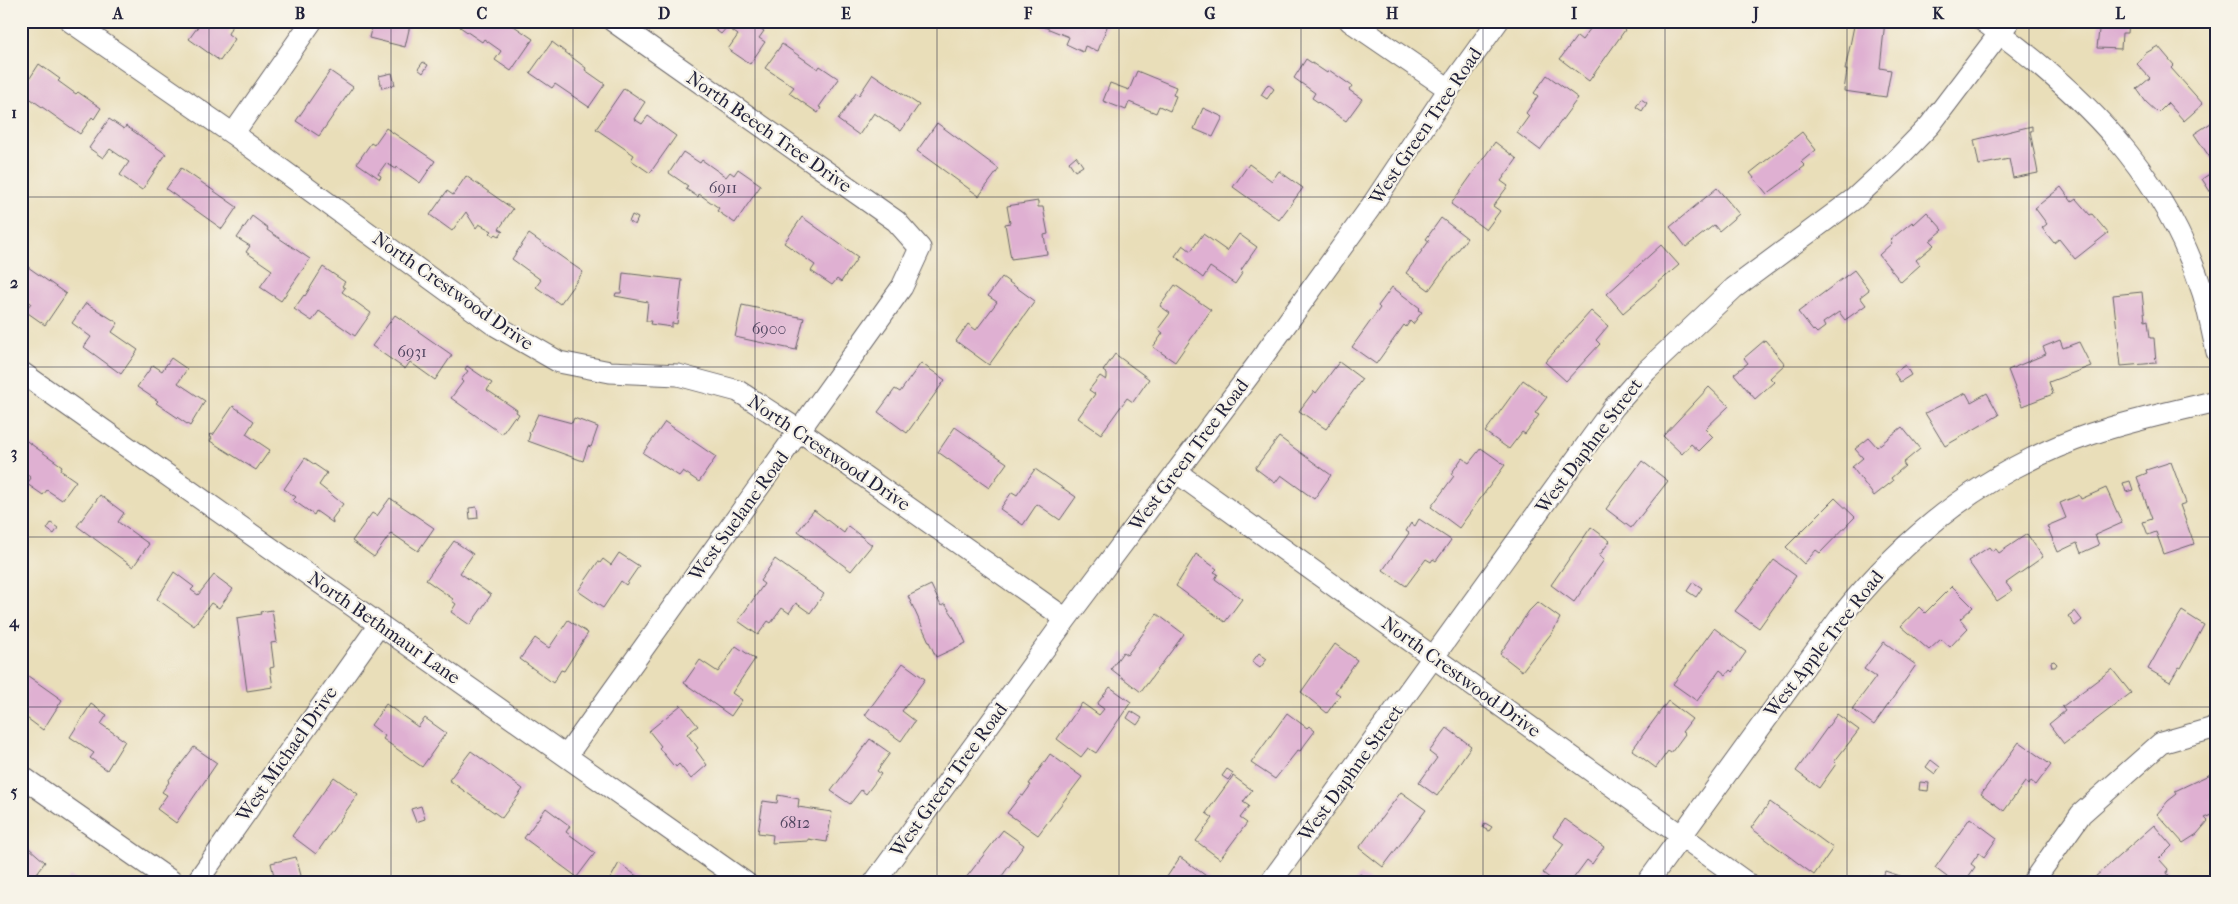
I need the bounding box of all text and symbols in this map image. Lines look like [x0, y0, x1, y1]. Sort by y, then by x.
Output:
text: A [112, 4, 124, 23]
text: B [295, 4, 305, 23]
text: C [477, 4, 488, 23]
text: D [658, 4, 670, 23]
text: E [841, 4, 851, 23]
text: F [1023, 4, 1033, 23]
text: G [1204, 4, 1216, 23]
text: H [1386, 4, 1399, 23]
text: I [1571, 4, 1578, 23]
text: J [1751, 4, 1759, 24]
text: K [1932, 4, 1945, 23]
text: L [2115, 4, 2125, 23]
street label: West Green Tree Road [1365, 43, 1487, 210]
street label: North Beech Tree Drive [682, 67, 856, 197]
text: 1 [11, 103, 17, 122]
house number: 6911 [709, 178, 737, 197]
street label: North Crestwood Drive [368, 227, 538, 355]
text: 2 [10, 273, 18, 292]
house number: 6900 [752, 319, 786, 338]
house number: 6931 [397, 342, 427, 361]
street label: West Green Tree Road [1124, 374, 1254, 536]
street label: West Daphne Street [1530, 374, 1647, 519]
street label: North Crestwood Drive [744, 390, 914, 516]
text: 3 [11, 443, 17, 463]
street label: West Suelane Road [684, 446, 794, 586]
street label: West Apple Tree Road [1759, 566, 1889, 723]
street label: North Bethmaur Lane [304, 567, 464, 689]
text: 4 [8, 612, 20, 632]
street label: North Crestwood Drive [1377, 612, 1545, 742]
street label: West Michael Drive [231, 682, 342, 827]
street label: West Green Tree Road [885, 698, 1013, 862]
street label: West Daphne Street [1294, 700, 1408, 846]
text: 5 [11, 782, 18, 801]
house number: 6812 [780, 813, 810, 832]

